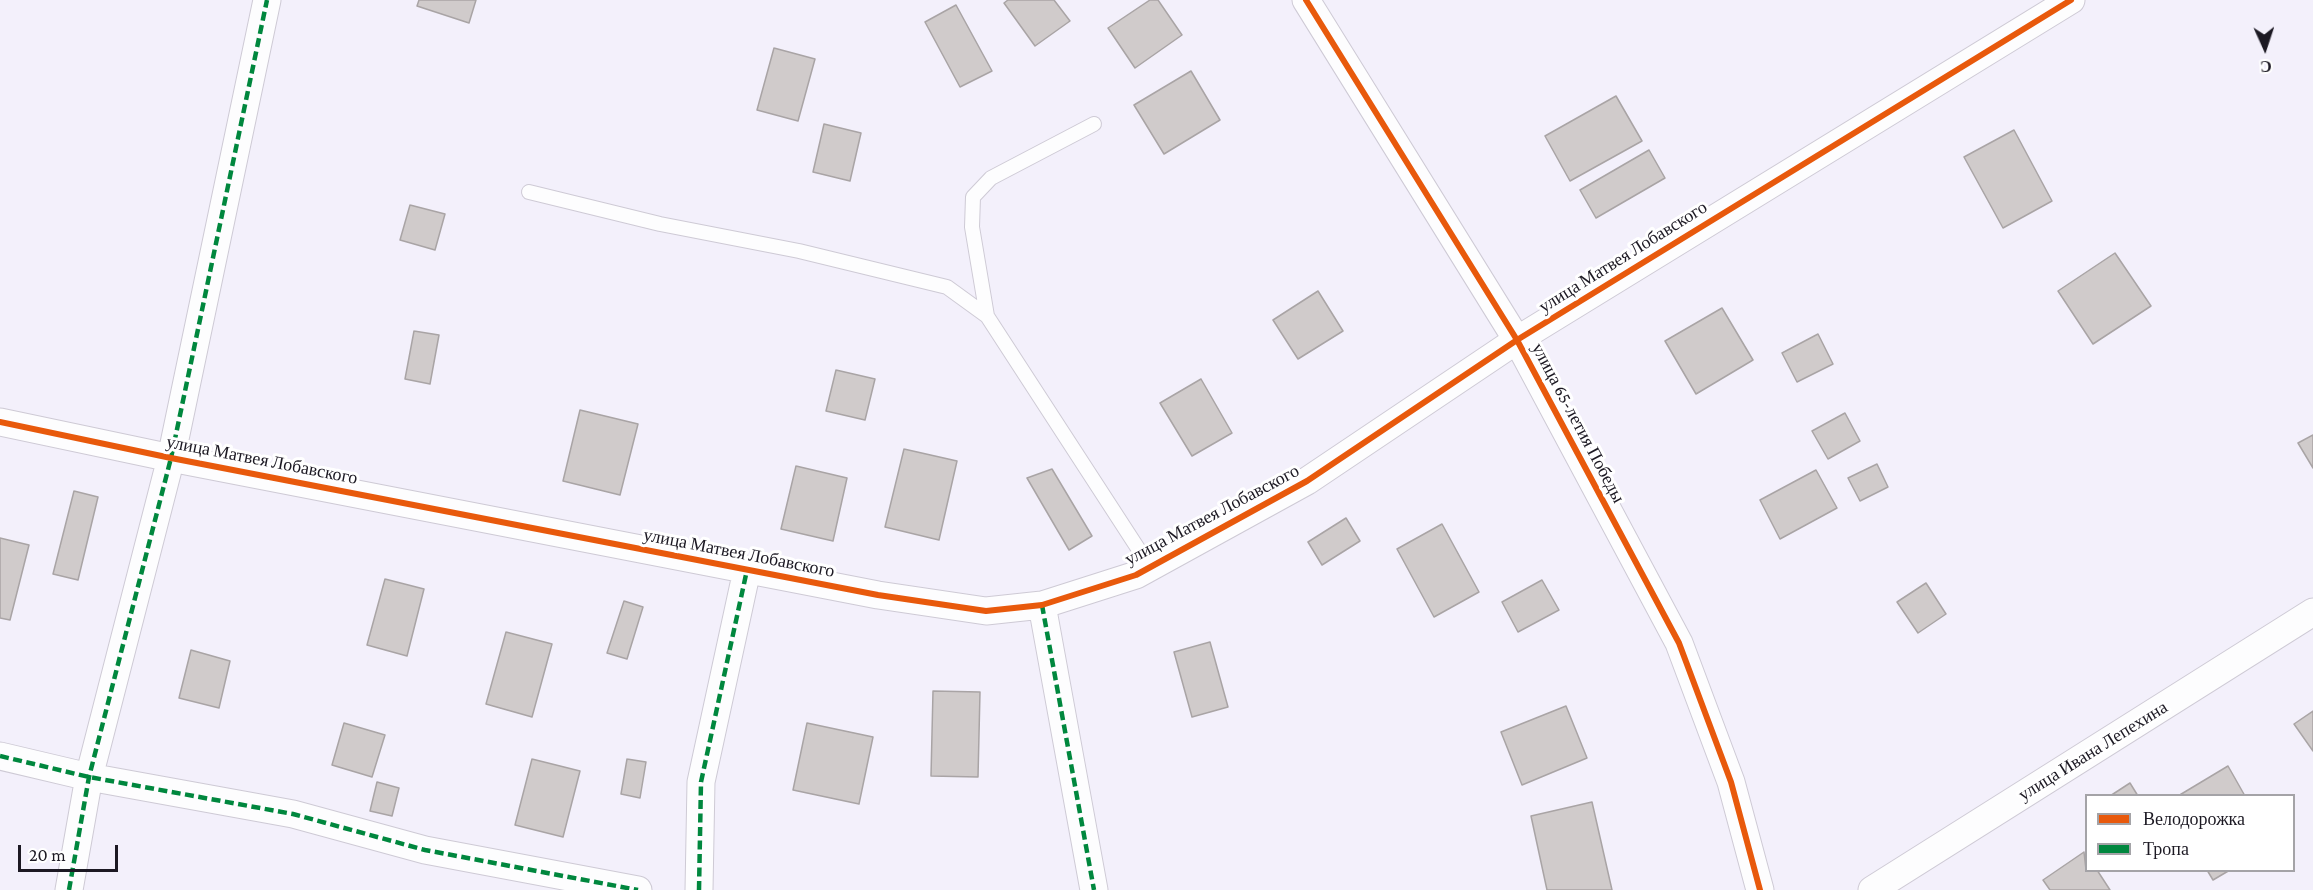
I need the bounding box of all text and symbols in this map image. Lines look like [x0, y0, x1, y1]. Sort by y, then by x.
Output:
north arrow [2235, 18, 2295, 78]
text: С [2260, 58, 2272, 75]
street label: улица Матвея Лобавского [1535, 196, 1711, 318]
street label: улица 65-летия Победы [1527, 339, 1629, 507]
street label: улица Матвея Лобавского [165, 431, 359, 489]
street label: улица Матвея Лобавского [1121, 460, 1303, 570]
street label: улица Матвея Лобавского [642, 524, 836, 582]
street label: улица Ивана Лепехина [2014, 696, 2172, 806]
legend [2085, 794, 2295, 872]
text: Велодорожка [2143, 809, 2245, 829]
scale bar [21, 833, 122, 871]
text: Тропа [2143, 839, 2189, 859]
text: 20 m [29, 845, 66, 865]

